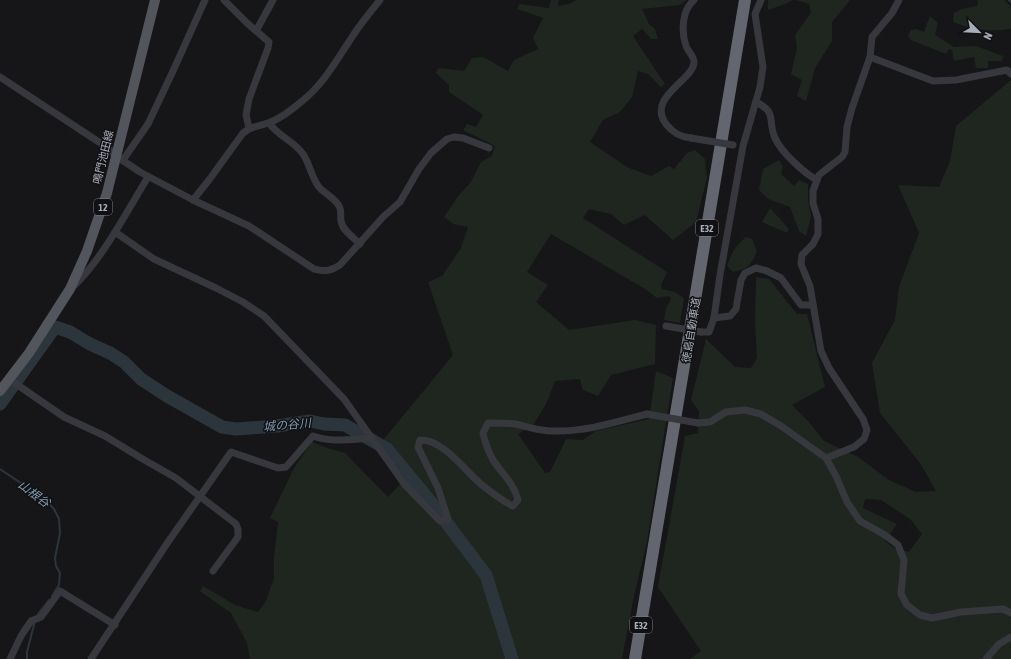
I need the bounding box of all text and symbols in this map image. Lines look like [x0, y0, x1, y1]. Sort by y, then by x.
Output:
north arrow [959, 12, 999, 52]
text: N [981, 31, 995, 41]
street label: 鳴門池田線 [91, 129, 115, 185]
road number: 12 [94, 199, 112, 215]
road number: E32 [696, 220, 718, 236]
street label: 徳島自動車道 [680, 296, 702, 364]
water label: 城の谷川 [262, 416, 314, 434]
water label: 山根谷 [15, 478, 53, 511]
road number: E32 [630, 617, 652, 633]

